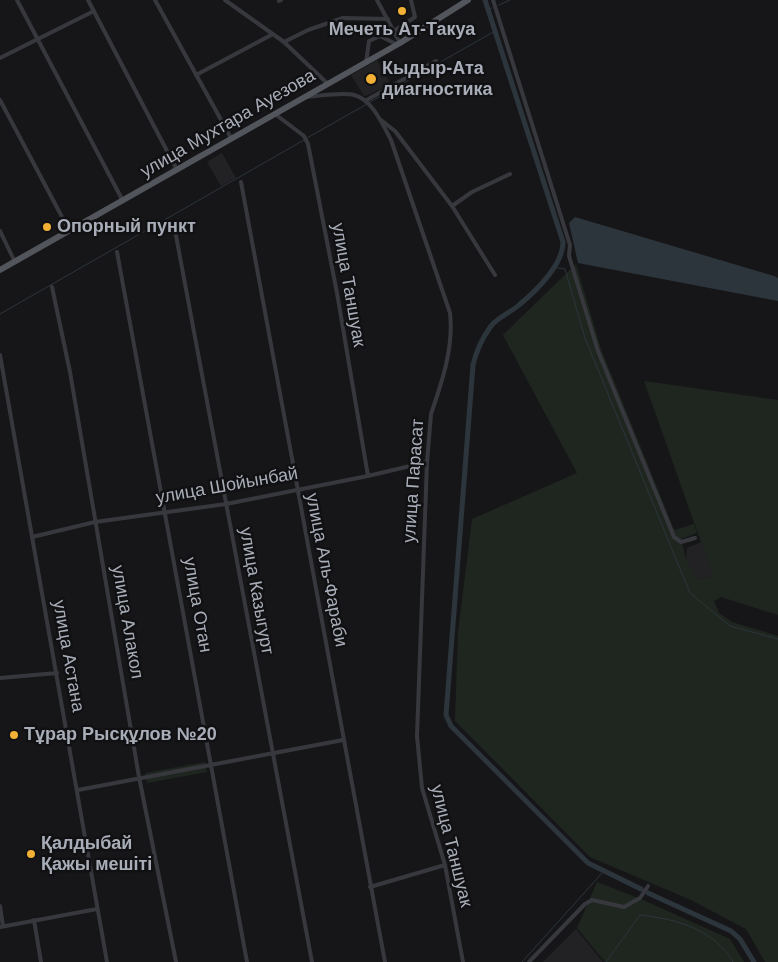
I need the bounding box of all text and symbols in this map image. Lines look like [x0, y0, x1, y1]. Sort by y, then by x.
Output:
marker: Мечеть Ат-Такуа [396, 5, 408, 17]
place label: Мечеть Ат-Такуа [329, 19, 475, 41]
place label: Кыдыр-Ата диагностика [382, 58, 493, 100]
street label: улица Мухтара Ауезова [137, 65, 319, 183]
marker: Кыдыр-Ата диагностика [364, 72, 378, 86]
place label: Опорный пункт [57, 216, 196, 238]
marker: Опорный пункт [41, 221, 53, 233]
street label: улица Таншуак [326, 221, 370, 349]
street label: улица Парасат [399, 418, 429, 544]
street label: улица Шойынбай [154, 463, 300, 509]
street label: улица Аль-Фараби [300, 491, 352, 649]
street label: улица Казыгурт [234, 526, 278, 656]
street label: улица Отан [178, 556, 216, 654]
street label: улица Алакол [106, 563, 148, 681]
street label: улица Астана [48, 598, 88, 714]
place label: Тұрар Рысқұлов №20 [24, 724, 217, 746]
marker: Тұрар Рысқұлов №20 [8, 729, 20, 741]
street label: улица Таншуак [425, 782, 477, 910]
place label: Қалдыбай Қажы мешіті [41, 833, 152, 876]
marker: Қалдыбай Қажы мешіті [25, 848, 37, 860]

